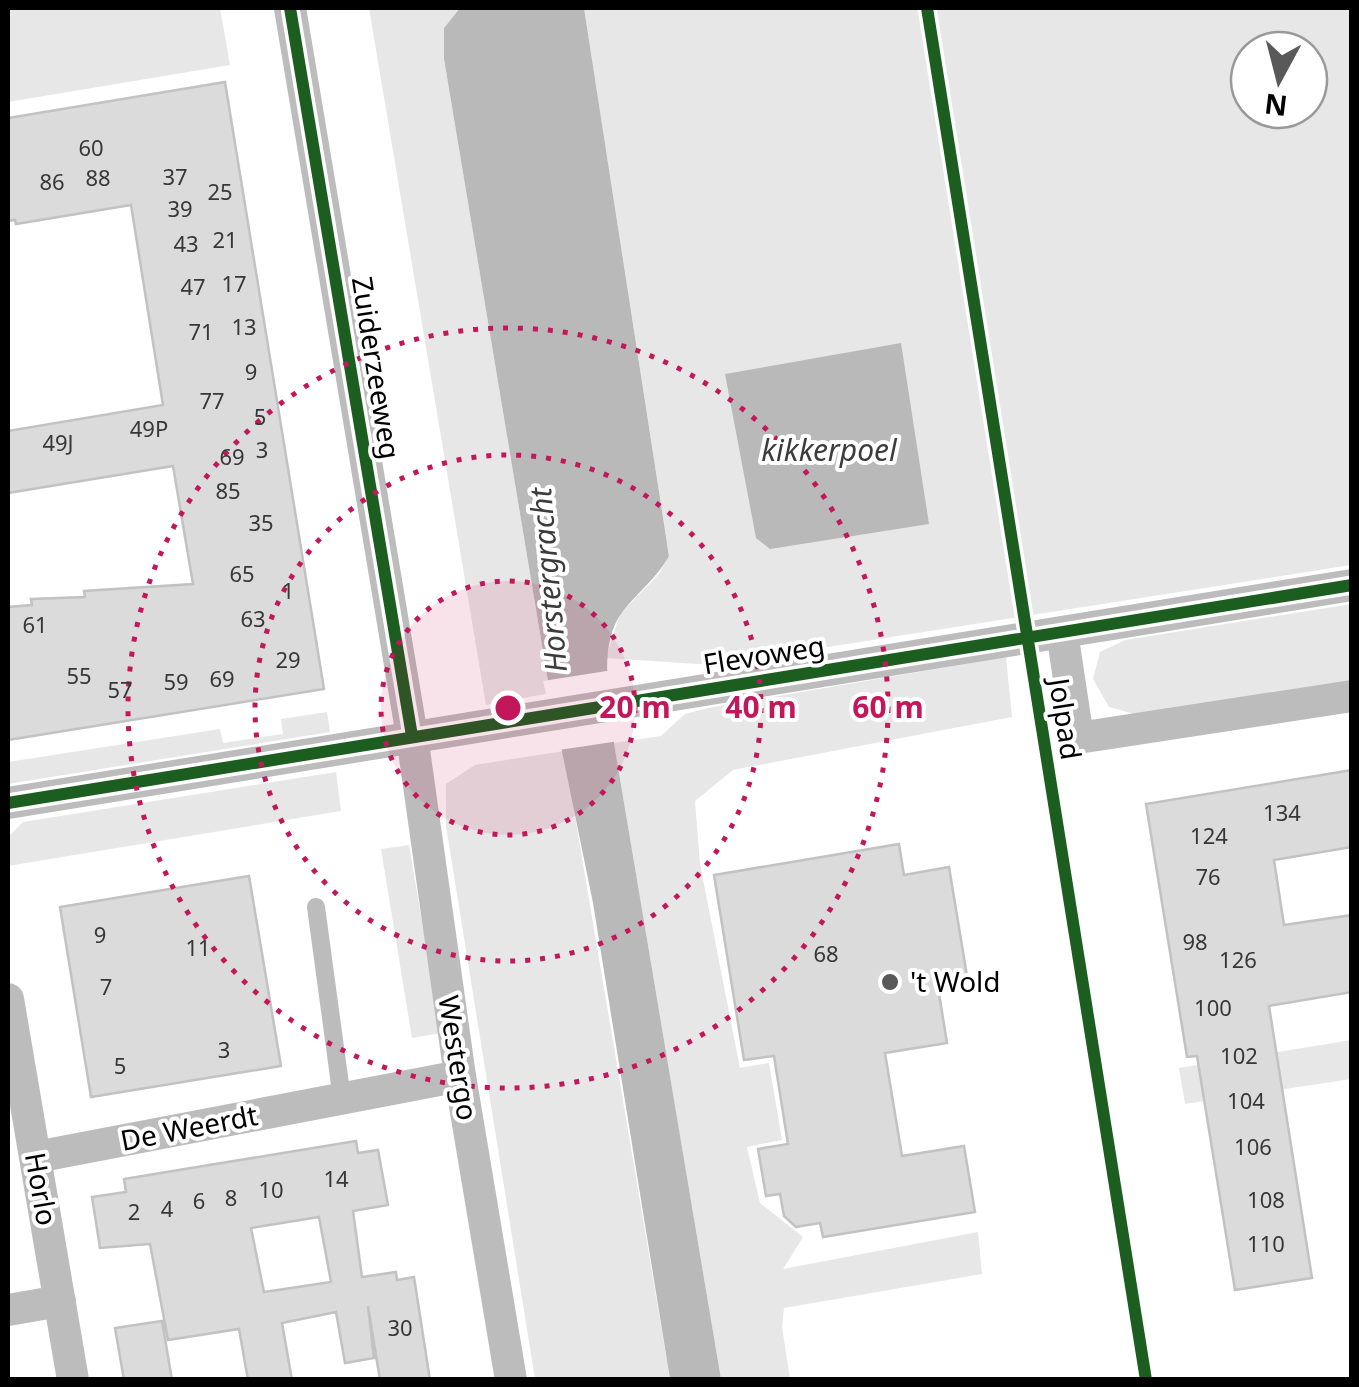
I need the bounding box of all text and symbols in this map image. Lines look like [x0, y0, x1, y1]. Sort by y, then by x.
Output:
north arrow [1229, 30, 1329, 130]
text: N [1262, 86, 1289, 126]
house number: 60 [78, 132, 104, 162]
house number: 37 [162, 161, 188, 191]
house number: 88 [85, 162, 111, 192]
house number: 86 [39, 166, 65, 196]
house number: 25 [207, 176, 233, 206]
house number: 39 [167, 193, 193, 223]
house number: 21 [212, 224, 238, 254]
house number: 43 [173, 228, 199, 258]
house number: 17 [221, 268, 247, 298]
house number: 47 [180, 271, 206, 301]
street label: Zuiderzeeweg [344, 274, 410, 462]
house number: 13 [231, 311, 257, 341]
house number: 71 [188, 316, 214, 346]
house number: 9 [245, 356, 257, 386]
house number: 77 [199, 385, 225, 415]
house number: 5 [254, 401, 266, 431]
house number: 49P [130, 413, 168, 443]
house number: 49J [42, 427, 74, 457]
water label: kikkerpoel [761, 429, 898, 470]
house number: 3 [256, 434, 268, 464]
house number: 69 [219, 441, 245, 471]
house number: 85 [215, 475, 241, 505]
water label: Horstergracht [519, 485, 576, 674]
house number: 35 [248, 507, 274, 537]
house number: 65 [229, 558, 255, 588]
house number: 1 [282, 575, 294, 605]
house number: 63 [240, 603, 266, 633]
house number: 61 [22, 609, 48, 639]
street label: Flevoweg [700, 626, 827, 682]
house number: 29 [275, 644, 301, 674]
house number: 55 [66, 660, 92, 690]
house number: 69 [209, 663, 235, 693]
house number: 59 [163, 666, 189, 696]
street label: Jolpad [1040, 672, 1091, 762]
house number: 57 [107, 674, 133, 704]
text: 20 m [599, 686, 671, 727]
text: 40 m [725, 686, 797, 727]
text: 60 m [852, 686, 924, 727]
centre of rings [490, 690, 526, 726]
house number: 134 [1263, 797, 1301, 827]
house number: 124 [1190, 820, 1228, 850]
house number: 76 [1195, 861, 1221, 891]
house number: 9 [94, 919, 106, 949]
house number: 98 [1182, 926, 1208, 956]
house number: 11 [185, 932, 211, 962]
house number: 68 [813, 938, 839, 968]
house number: 126 [1219, 944, 1257, 974]
place label: 't Wold [910, 962, 1001, 1000]
house number: 7 [100, 971, 112, 1001]
marker: 't Wold [879, 971, 901, 993]
house number: 100 [1194, 992, 1232, 1022]
street label: Westergo [430, 993, 488, 1123]
house number: 3 [218, 1034, 230, 1064]
house number: 102 [1220, 1040, 1258, 1070]
house number: 5 [114, 1050, 126, 1080]
house number: 104 [1227, 1085, 1265, 1115]
street label: De Weerdt [117, 1095, 261, 1159]
house number: 106 [1234, 1131, 1272, 1161]
street label: Horlo [17, 1149, 67, 1228]
house number: 14 [323, 1163, 349, 1193]
house number: 10 [258, 1174, 284, 1204]
house number: 8 [225, 1182, 237, 1212]
house number: 108 [1247, 1184, 1285, 1214]
house number: 6 [193, 1185, 205, 1215]
house number: 4 [161, 1193, 174, 1223]
house number: 2 [128, 1196, 140, 1226]
house number: 110 [1247, 1228, 1285, 1258]
house number: 30 [387, 1312, 413, 1342]

